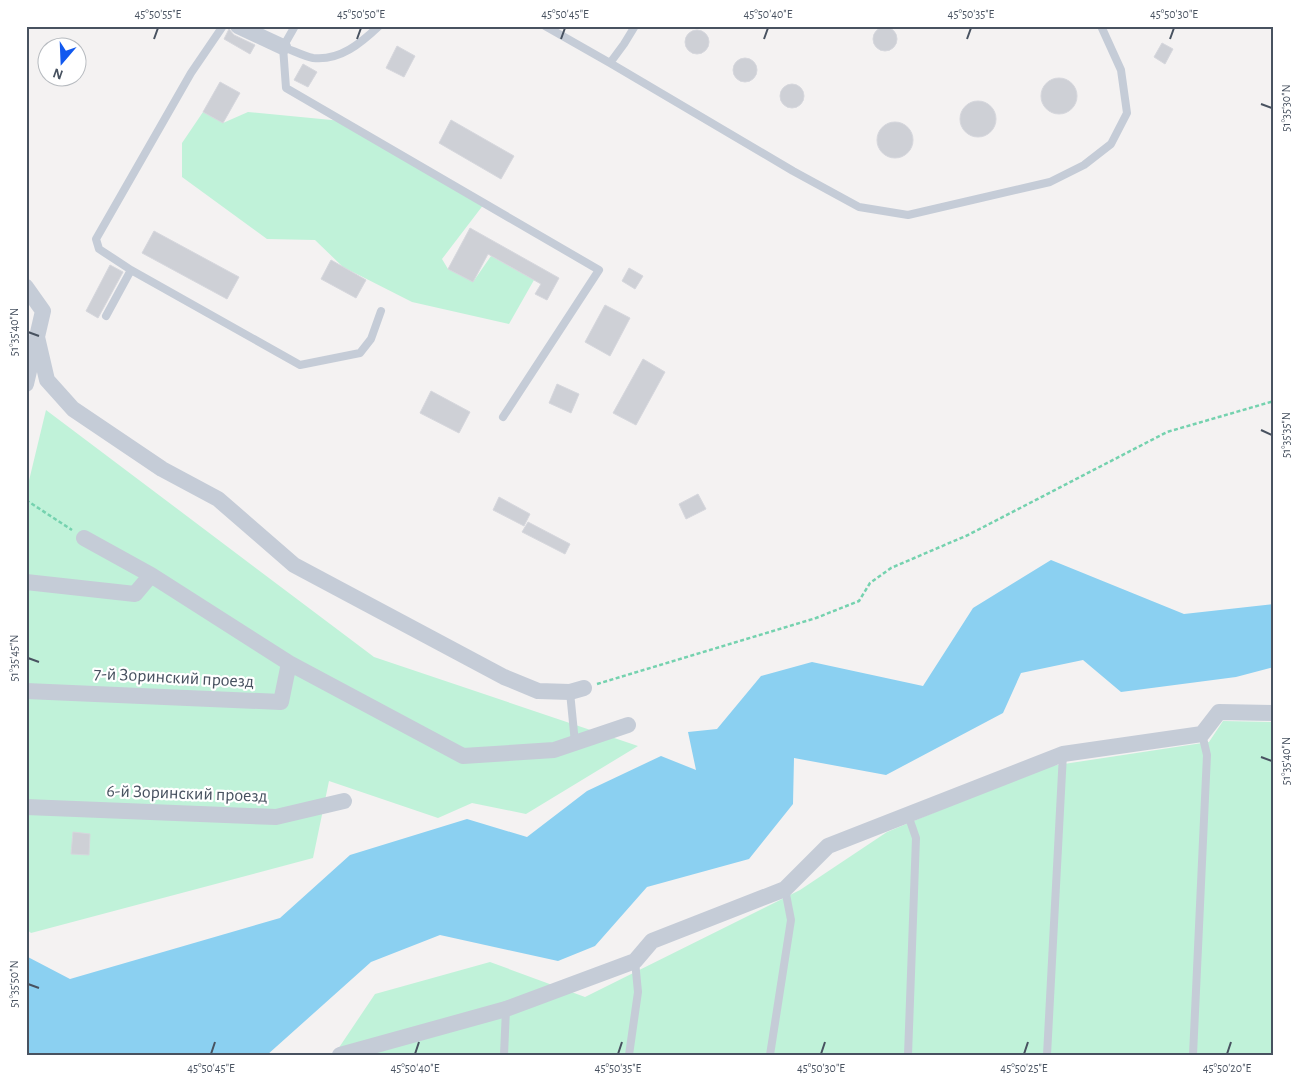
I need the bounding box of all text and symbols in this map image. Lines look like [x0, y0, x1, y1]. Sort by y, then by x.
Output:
text: 45°50'55"E [135, 8, 182, 20]
text: 45°50'50"E [337, 8, 385, 20]
text: 45°50'45"E [541, 8, 589, 20]
text: 45°50'40"E [744, 8, 793, 20]
text: 45°50'35"E [948, 8, 995, 20]
text: 45°50'30"E [1150, 8, 1198, 20]
north arrow [38, 38, 88, 88]
text: N [51, 65, 65, 82]
text: 51°35'30"N [1280, 84, 1292, 132]
text: 51°35'40"N [8, 308, 20, 356]
text: 51°35'35"N [1280, 412, 1292, 458]
text: 51°35'45"N [8, 635, 20, 681]
street label: 7-й Зоринский проезд [93, 665, 255, 691]
text: 51°35'40"N [1280, 737, 1292, 785]
street label: 6-й Зоринский проезд [106, 782, 268, 806]
text: 51°35'50"N [8, 960, 20, 1008]
text: 45°50'45"E [187, 1062, 235, 1074]
text: 45°50'40"E [391, 1062, 440, 1074]
text: 45°50'35"E [595, 1062, 642, 1074]
text: 45°50'30"E [797, 1062, 845, 1074]
text: 45°50'25"E [1000, 1062, 1048, 1074]
text: 45°50'20"E [1203, 1062, 1252, 1074]

